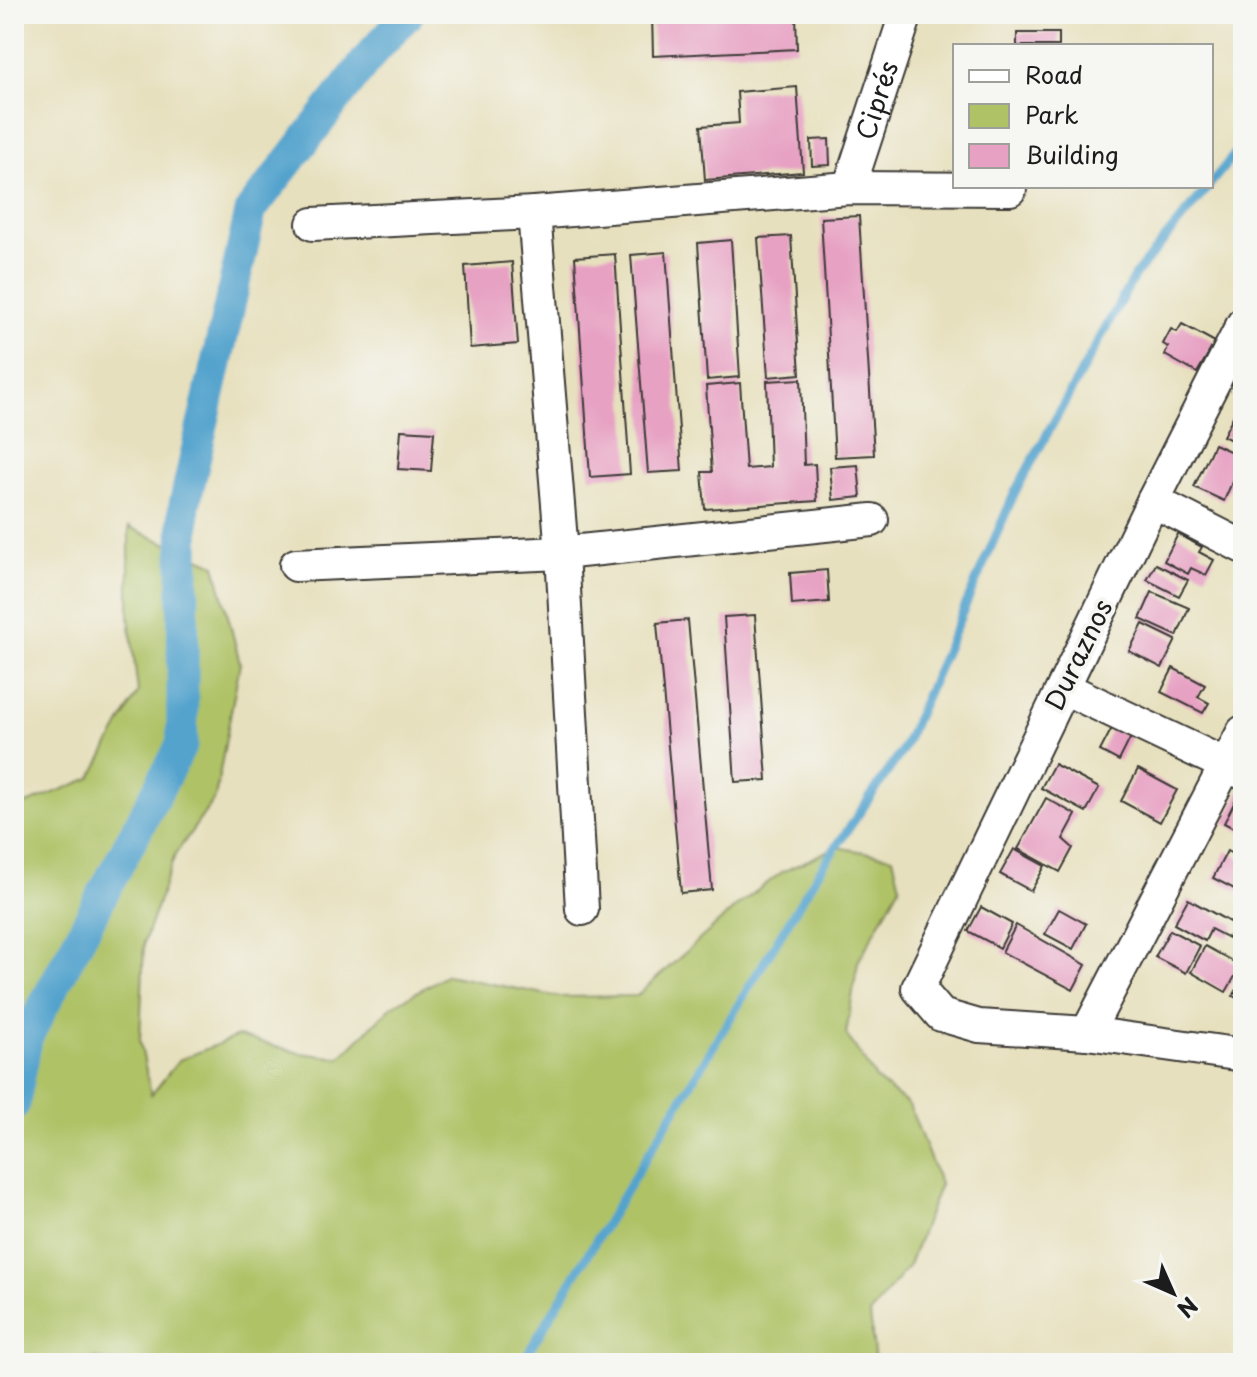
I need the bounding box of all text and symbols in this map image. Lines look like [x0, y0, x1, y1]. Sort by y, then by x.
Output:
legend [953, 44, 1213, 188]
street label: Ciprés [845, 56, 907, 145]
text: Road [1025, 56, 1083, 92]
text: Park [1025, 96, 1079, 132]
text: Building [1025, 136, 1119, 172]
street label: Duraznos [1034, 592, 1121, 717]
north arrow [1133, 1253, 1213, 1333]
text: N [1170, 1290, 1206, 1326]

